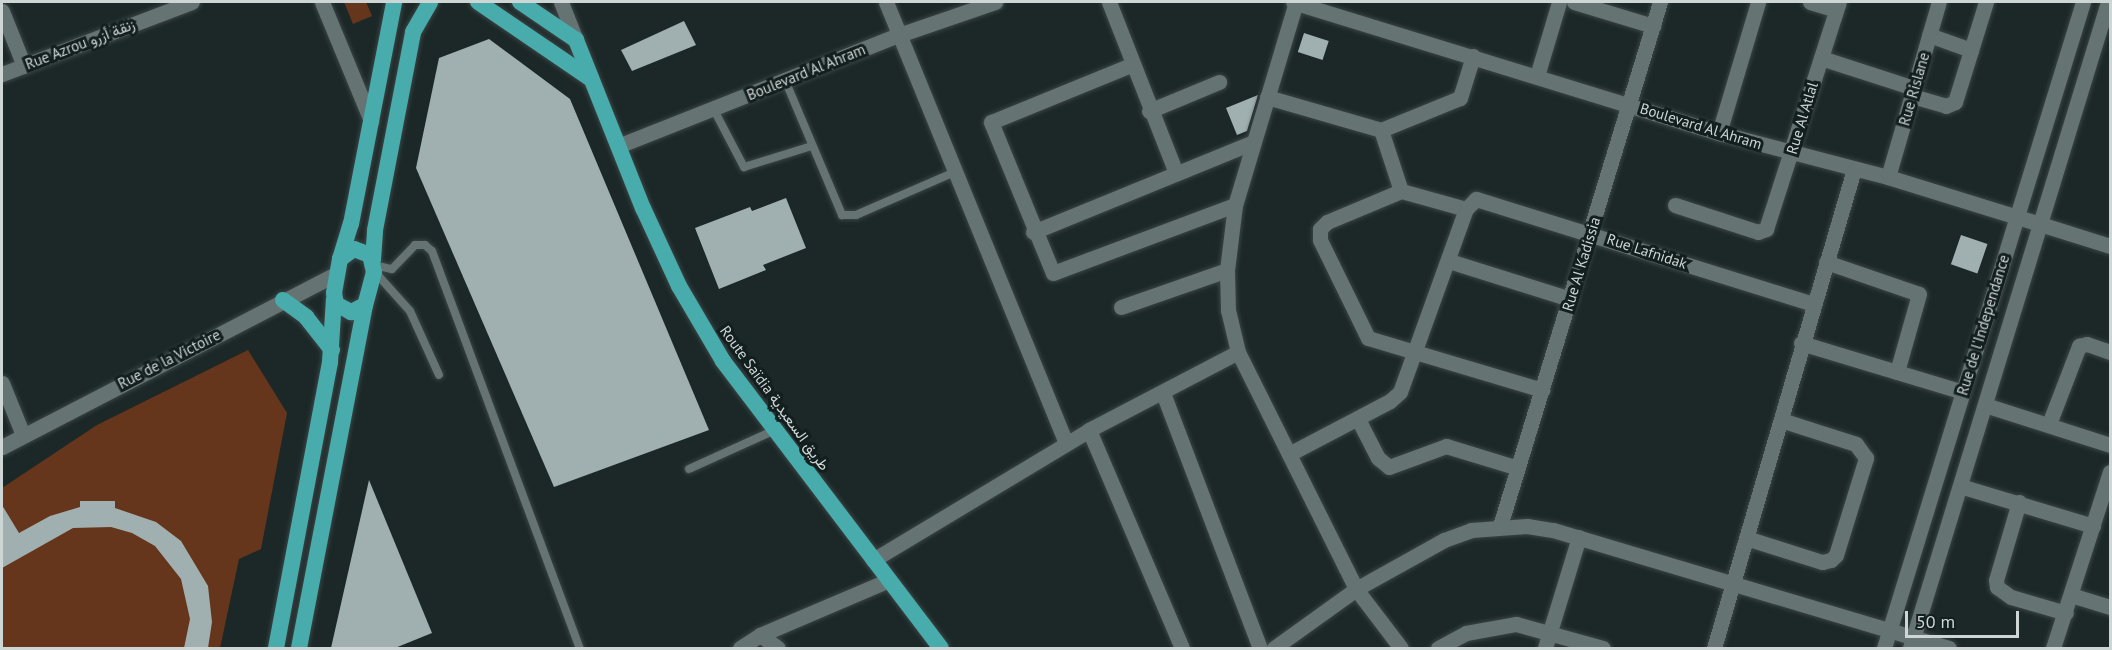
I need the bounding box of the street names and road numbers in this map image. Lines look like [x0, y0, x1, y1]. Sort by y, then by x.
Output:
street label: Rue Azrou زنقة أزرو [22, 15, 138, 73]
street label: Boulevard Al Ahram [744, 40, 868, 104]
street label: Rue Rislane [1895, 50, 1933, 128]
street label: Rue Al Atlal [1782, 79, 1822, 157]
street label: Boulevard Al Ahram [1638, 99, 1764, 153]
street label: Rue Al Kadissia [1558, 215, 1604, 313]
street label: Rue Lafnidak [1605, 230, 1689, 272]
street label: Rue de l'Independance [1953, 253, 2013, 397]
street label: Route Saïdia طريق السعيدية [716, 322, 834, 474]
street label: Rue de la Victoire [115, 325, 223, 393]

